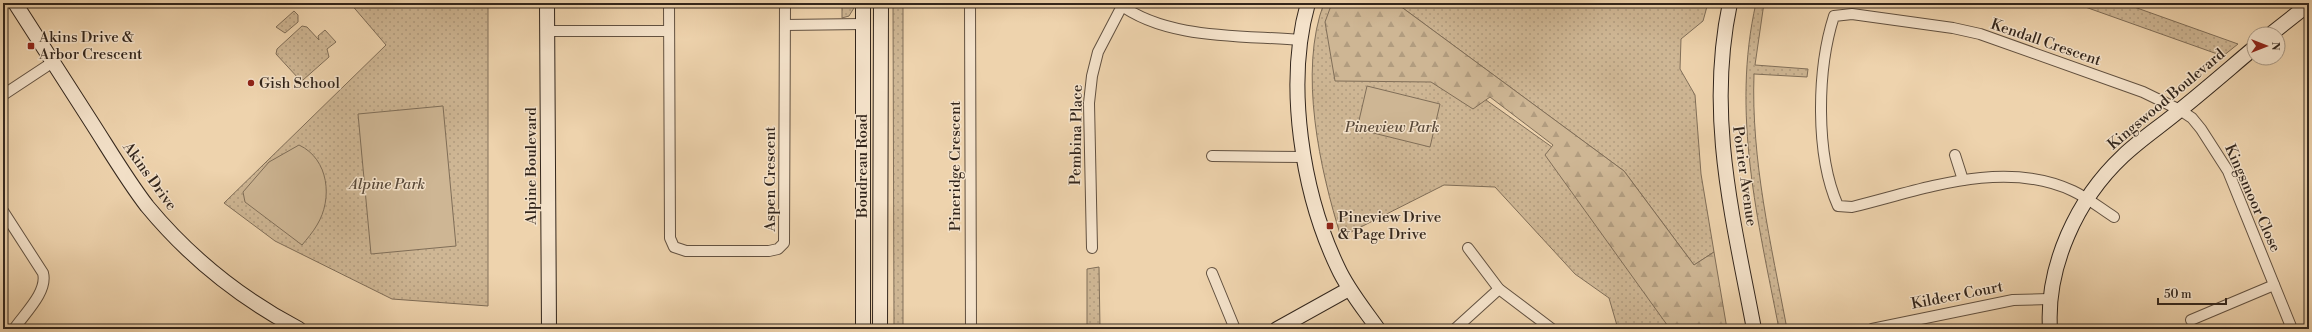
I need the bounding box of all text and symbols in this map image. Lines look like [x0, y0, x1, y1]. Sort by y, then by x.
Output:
street label: Kendall Crescent [1988, 15, 2104, 71]
north arrow [2246, 26, 2286, 66]
place label: Akins Drive & Arbor Crescent [38, 28, 143, 64]
marker: Akins Drive & Arbor Crescent [26, 41, 36, 51]
text: N [2268, 42, 2282, 51]
street label: Kingswood Boulevard [2104, 44, 2229, 154]
place label: Gish School [259, 74, 340, 93]
marker: Gish School [246, 78, 256, 88]
street label: Pembina Place [1066, 85, 1087, 185]
street label: Pineridge Crescent [946, 100, 965, 231]
street label: Alpine Boulevard [522, 107, 541, 226]
street label: Boudreau Road [853, 114, 872, 219]
park label: Pineview Park [1344, 118, 1439, 137]
street label: Poirier Avenue [1728, 125, 1761, 227]
street label: Aspen Crescent [761, 126, 780, 233]
street label: Akins Drive [118, 138, 181, 214]
street label: Kingsmoor Close [2220, 141, 2285, 255]
park label: Alpine Park [347, 175, 425, 194]
place label: Pineview Drive & Page Drive [1338, 208, 1441, 244]
marker: Pineview Drive & Page Drive [1325, 221, 1335, 231]
street label: Kildeer Court [1910, 277, 2005, 314]
scale bar [2158, 280, 2226, 306]
text: 50 m [2164, 287, 2192, 302]

